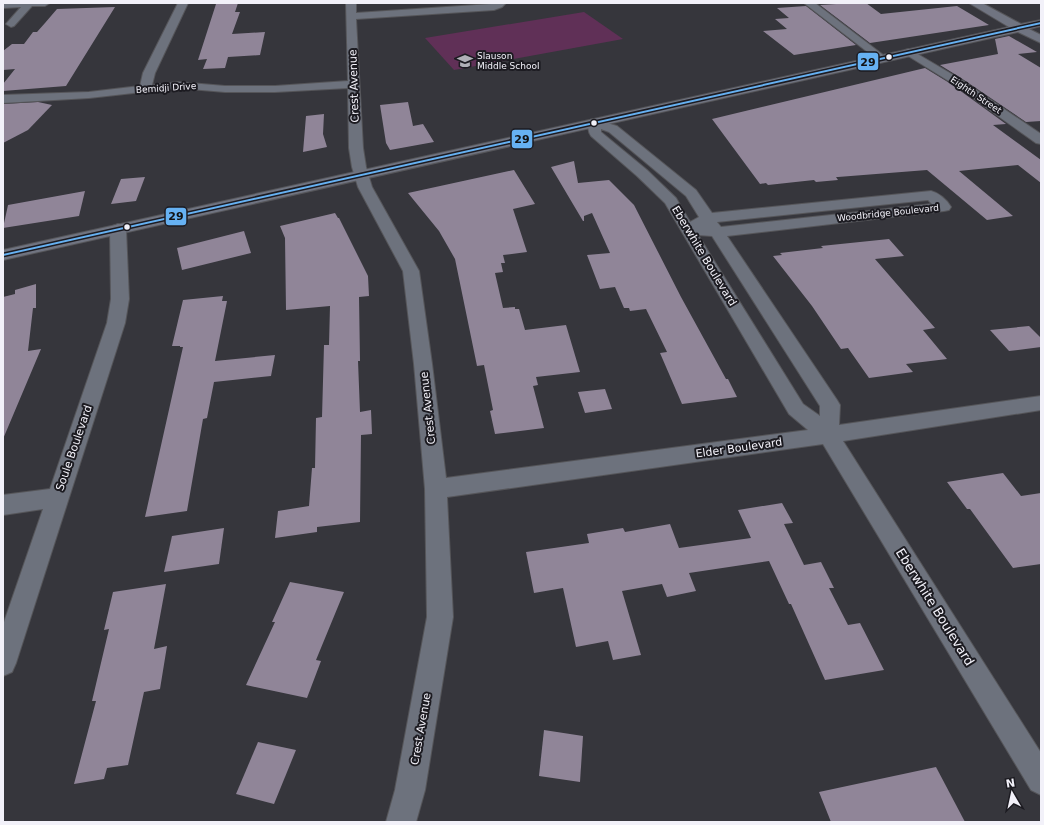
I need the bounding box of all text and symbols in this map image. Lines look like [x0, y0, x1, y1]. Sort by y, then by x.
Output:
street label: Crest Avenue [346, 49, 362, 123]
place label: Slauson Middle School [477, 51, 539, 71]
school or university icon: Slauson Middle School [456, 52, 474, 70]
line badge: 29 [857, 52, 879, 71]
unlabelled marker [884, 52, 894, 62]
text: 29 [860, 56, 876, 69]
street label: Eighth Street [949, 74, 1004, 116]
street label: Bemidji Drive [135, 81, 197, 95]
unlabelled marker [589, 118, 599, 128]
line badge: 29 [511, 129, 533, 149]
text: 29 [514, 133, 530, 146]
street label: Woodbridge Boulevard [837, 203, 939, 223]
street label: Eberwhite Boulevard [669, 204, 739, 308]
line badge: 29 [165, 207, 187, 226]
text: 29 [168, 210, 184, 223]
unlabelled marker [122, 222, 132, 232]
street label: Crest Avenue [418, 371, 438, 445]
street label: Soule Boulevard [53, 404, 95, 492]
street label: Elder Boulevard [695, 435, 783, 461]
street label: Eberwhite Boulevard [893, 546, 977, 668]
street label: Crest Avenue [408, 692, 434, 766]
north arrow [992, 773, 1032, 813]
text: N [1005, 776, 1016, 791]

